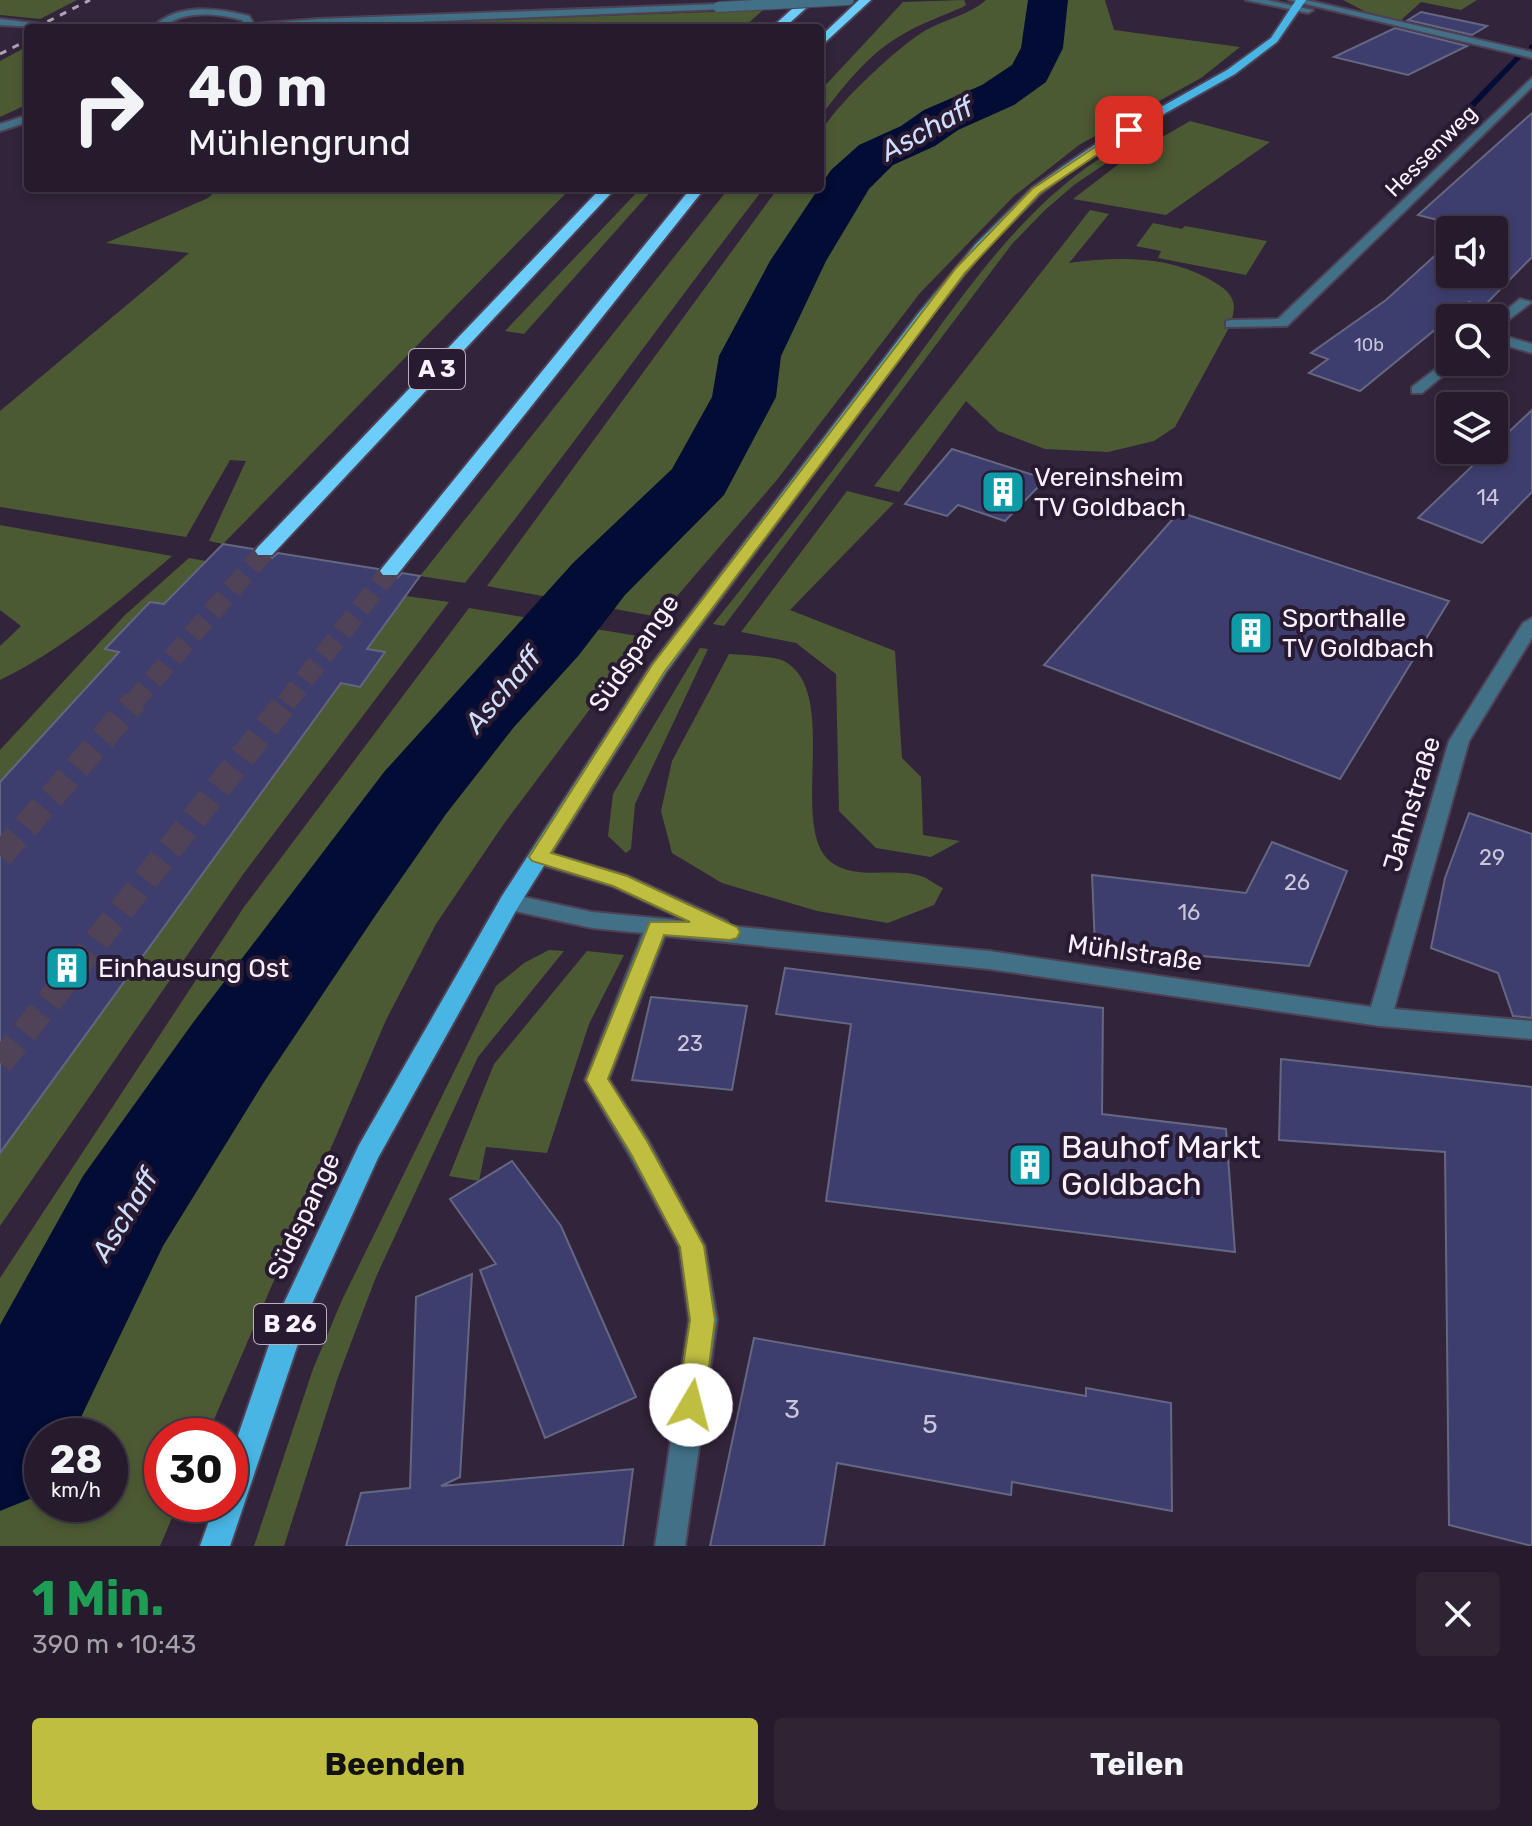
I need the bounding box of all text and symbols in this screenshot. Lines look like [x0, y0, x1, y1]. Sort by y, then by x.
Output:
text: 40 m [188, 54, 328, 120]
icon: right [56, 56, 160, 160]
water label: Aschaff [873, 89, 982, 169]
pin [1095, 96, 1163, 164]
street label: Hessenweg [1379, 99, 1483, 203]
icon: arrive [1107, 108, 1151, 152]
text: Mühlengrund [188, 121, 411, 164]
map controls [1436, 216, 1508, 464]
button: sound [1436, 216, 1508, 288]
button: search [1436, 304, 1508, 376]
house number: 10b [1354, 334, 1384, 356]
road number: A 3 [409, 349, 465, 389]
button: layers [1436, 392, 1508, 464]
place label: Vereinsheim TV Goldbach [1034, 462, 1186, 523]
building icon: Vereinsheim TV Goldbach [979, 468, 1027, 516]
house number: 14 [1476, 484, 1500, 511]
street label: Südspange [582, 588, 686, 718]
place label: Sporthalle TV Goldbach [1282, 603, 1434, 664]
building icon: Sporthalle TV Goldbach [1227, 609, 1275, 657]
water label: Aschaff [457, 639, 550, 741]
street label: Jahnstraße [1377, 733, 1447, 875]
house number: 29 [1479, 844, 1505, 871]
house number: 26 [1284, 869, 1310, 896]
house number: 16 [1178, 899, 1200, 926]
street label: Mühlstraße [1066, 928, 1204, 978]
building icon: Einhausung Ost [43, 944, 91, 992]
place label: Einhausung Ost [98, 953, 289, 984]
house number: 23 [677, 1030, 703, 1057]
place label: Bauhof Markt Goldbach [1061, 1128, 1261, 1203]
building icon: Bauhof Markt Goldbach [1006, 1141, 1054, 1189]
street label: Südspange [261, 1148, 347, 1284]
water label: Aschaff [84, 1161, 167, 1269]
road number: B 26 [254, 1304, 326, 1344]
position arrow [649, 1363, 733, 1447]
house number: 3 [784, 1394, 800, 1425]
house number: 5 [922, 1409, 938, 1440]
speed limit sign: 30 [144, 1418, 248, 1522]
text: 28 [49, 1436, 103, 1483]
text: km/h [51, 1478, 101, 1502]
text: 1 Min. [32, 1570, 164, 1627]
button: close [1416, 1572, 1500, 1656]
text: 390 m · 10:43 [32, 1629, 196, 1660]
button: Beenden [32, 1718, 758, 1810]
button: Teilen [774, 1718, 1500, 1810]

